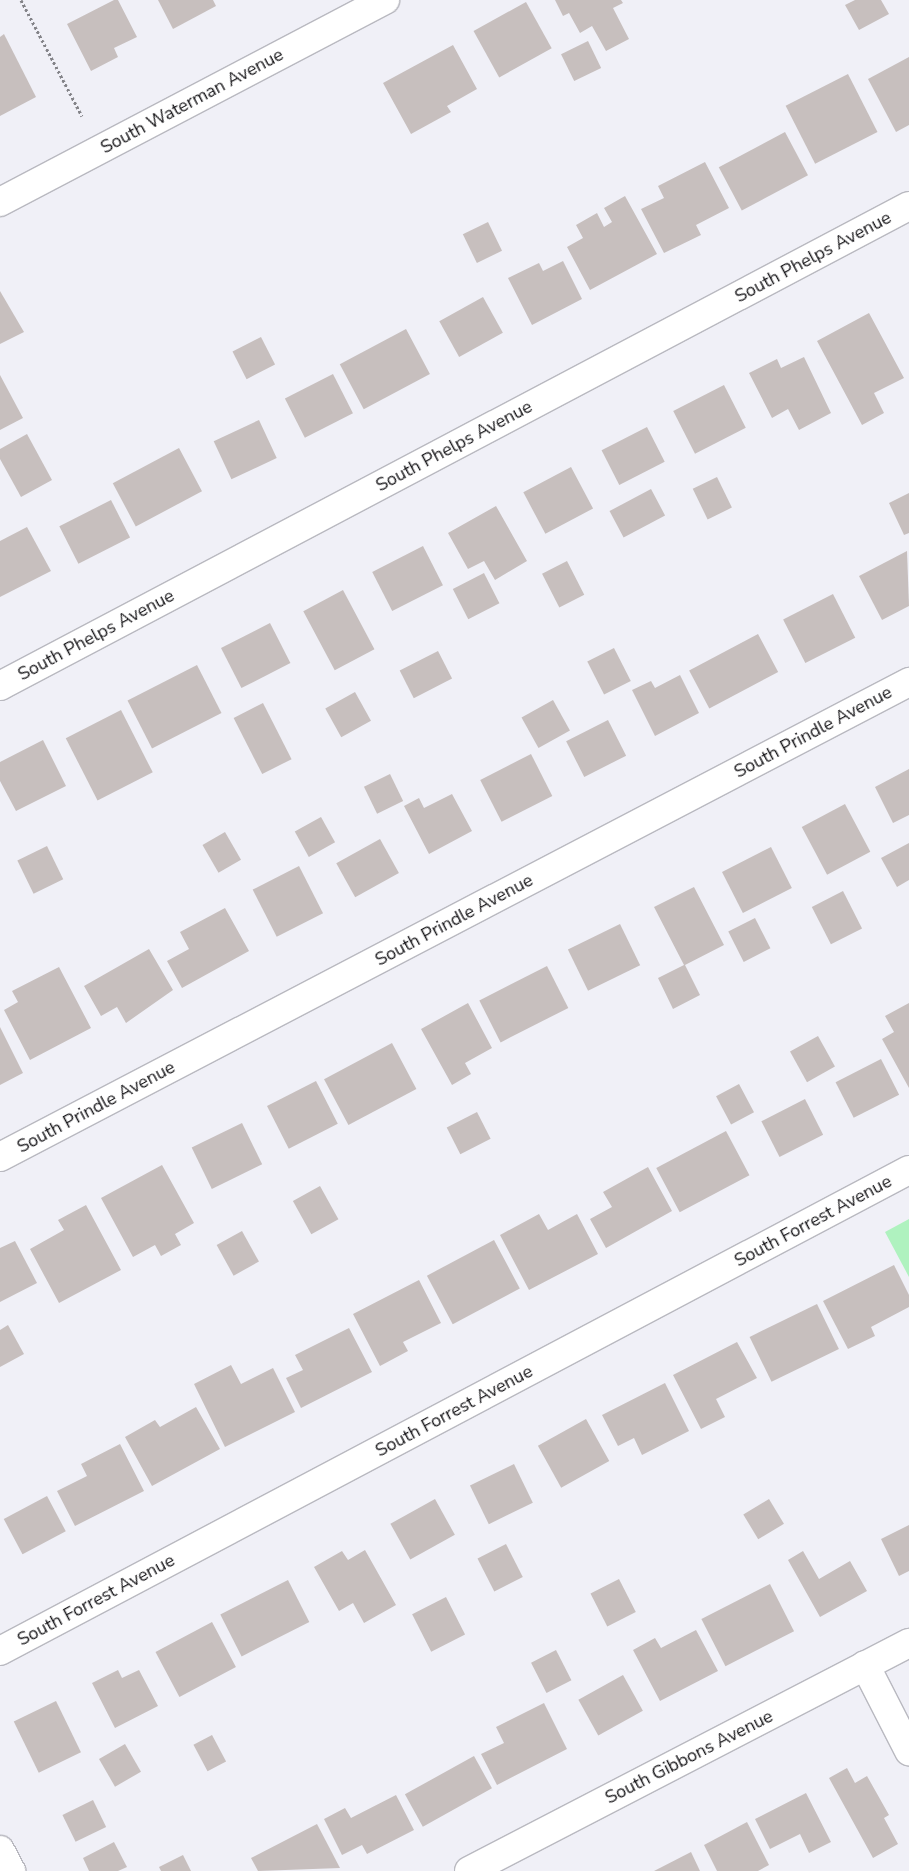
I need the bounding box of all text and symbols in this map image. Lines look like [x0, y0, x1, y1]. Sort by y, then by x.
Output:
street label: South Waterman Avenue [97, 44, 287, 158]
street label: South Phelps Avenue [731, 207, 895, 307]
street label: South Phelps Avenue [372, 396, 536, 496]
street label: South Phelps Avenue [14, 585, 178, 685]
street label: South Prindle Avenue [730, 681, 896, 783]
street label: South Prindle Avenue [371, 869, 537, 971]
street label: South Prindle Avenue [13, 1056, 179, 1158]
street label: South Forrest Avenue [731, 1170, 895, 1272]
street label: South Forrest Avenue [372, 1360, 536, 1462]
street label: South Forrest Avenue [14, 1549, 178, 1651]
street label: South Gibbons Avenue [602, 1705, 776, 1809]

